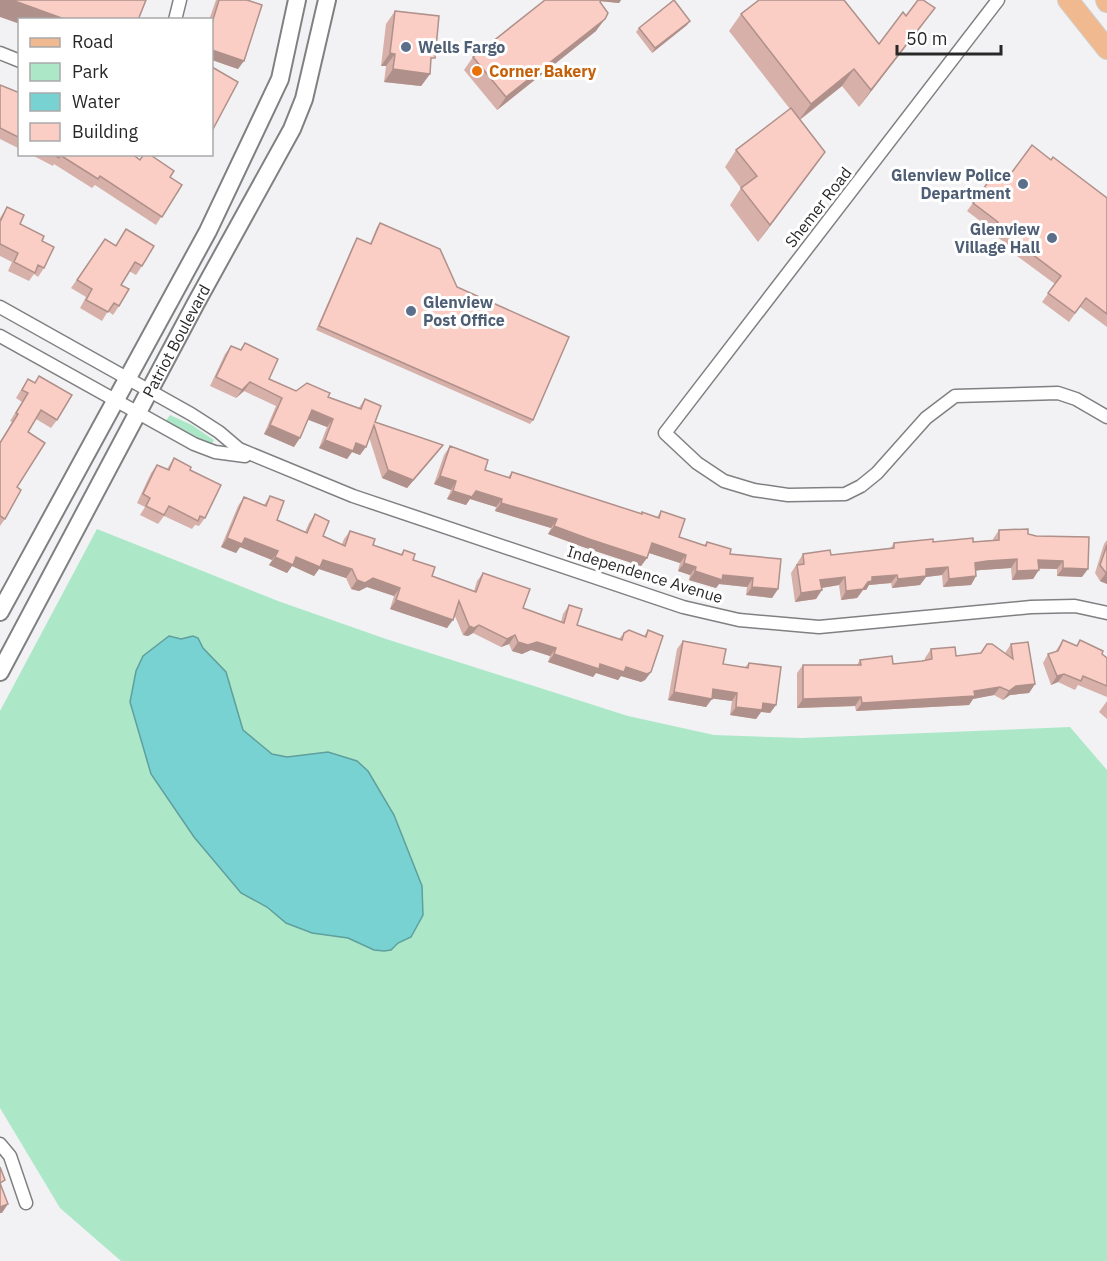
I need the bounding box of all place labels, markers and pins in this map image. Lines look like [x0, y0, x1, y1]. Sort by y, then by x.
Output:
place label: Wells Fargo [418, 37, 505, 57]
marker: Wells Fargo [399, 40, 413, 54]
place label: Corner Bakery [489, 61, 597, 81]
marker: Corner Bakery [470, 64, 484, 78]
place label: Glenview Police Department [891, 165, 1011, 203]
marker: Glenview Police Department [1016, 177, 1030, 191]
place label: Glenview Village Hall [955, 219, 1041, 257]
marker: Glenview Village Hall [1045, 231, 1059, 245]
place label: Glenview Post Office [423, 292, 505, 330]
marker: Glenview Post Office [404, 304, 418, 318]

